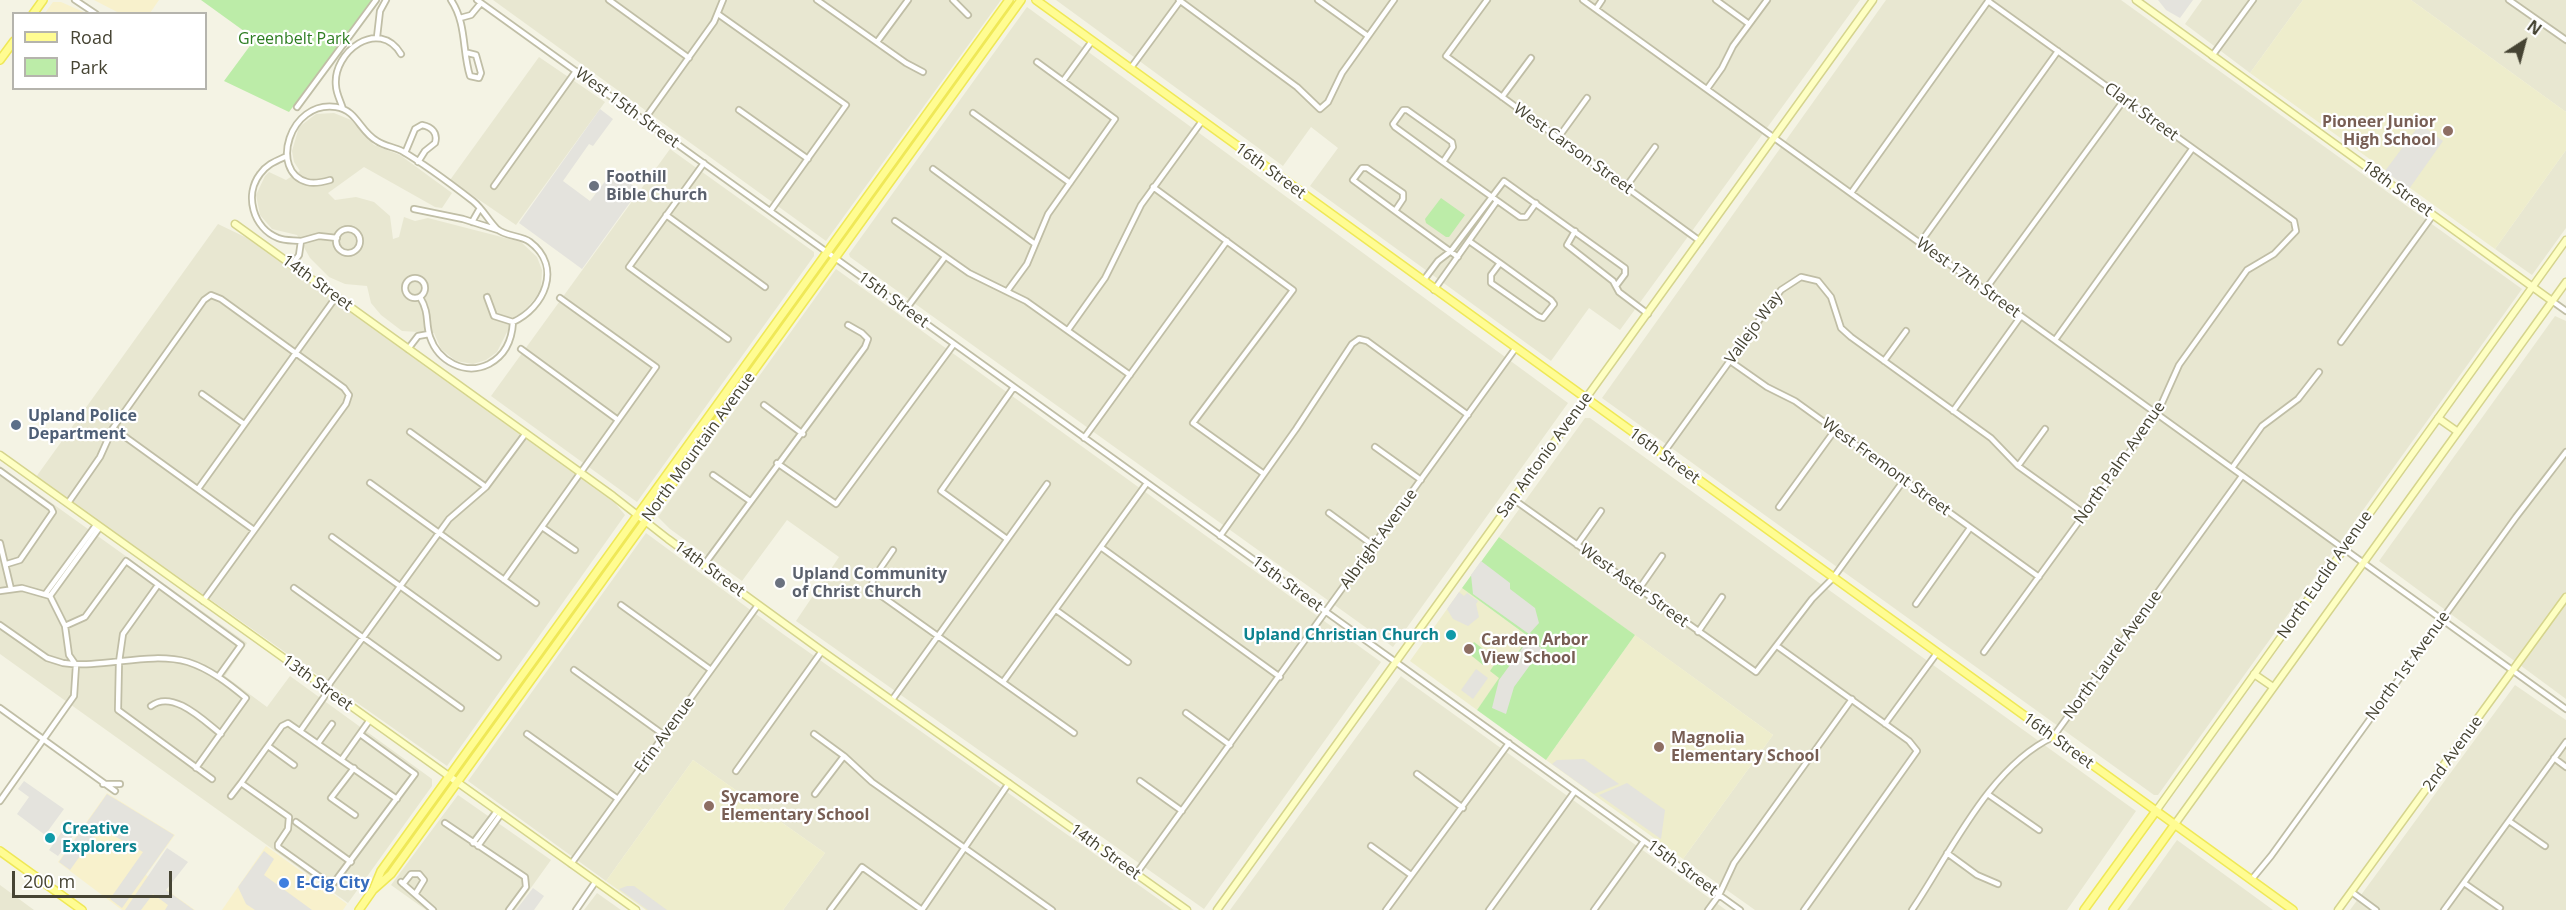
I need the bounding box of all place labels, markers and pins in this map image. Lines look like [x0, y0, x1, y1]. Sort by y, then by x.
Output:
place label: Pioneer Junior High School [2322, 112, 2436, 150]
marker: Pioneer Junior High School [2441, 124, 2455, 138]
place label: Foothill Bible Church [606, 167, 707, 205]
marker: Foothill Bible Church [587, 179, 601, 193]
place label: Upland Police Department [28, 406, 137, 444]
marker: Upland Police Department [9, 418, 23, 432]
place label: Upland Community of Christ Church [792, 564, 947, 602]
marker: Upland Community of Christ Church [773, 576, 787, 590]
place label: Upland Christian Church [1243, 625, 1439, 645]
marker: Upland Christian Church [1444, 628, 1458, 642]
place label: Carden Arbor View School [1481, 630, 1588, 668]
marker: Carden Arbor View School [1462, 642, 1476, 656]
place label: Magnolia Elementary School [1671, 728, 1819, 766]
marker: Magnolia Elementary School [1652, 740, 1666, 754]
place label: Sycamore Elementary School [721, 787, 869, 825]
marker: Sycamore Elementary School [702, 799, 716, 813]
place label: Creative Explorers [62, 819, 137, 857]
marker: Creative Explorers [43, 831, 57, 845]
place label: E-Cig City [296, 873, 370, 893]
marker: E-Cig City [277, 876, 291, 890]

